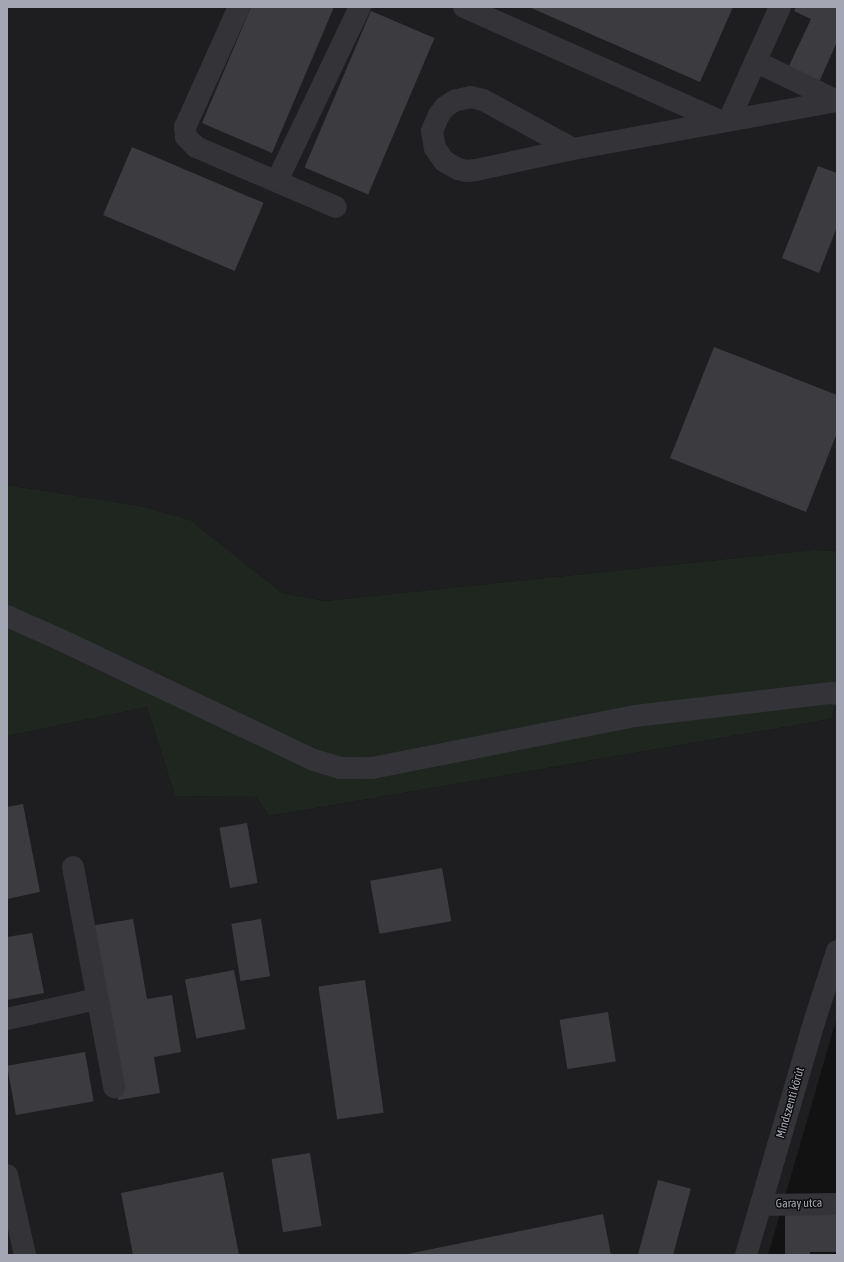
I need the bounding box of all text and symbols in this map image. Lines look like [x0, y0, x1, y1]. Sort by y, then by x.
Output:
street label: Mindszenti körút [774, 1066, 808, 1140]
street label: Garay utca [776, 1196, 822, 1212]

